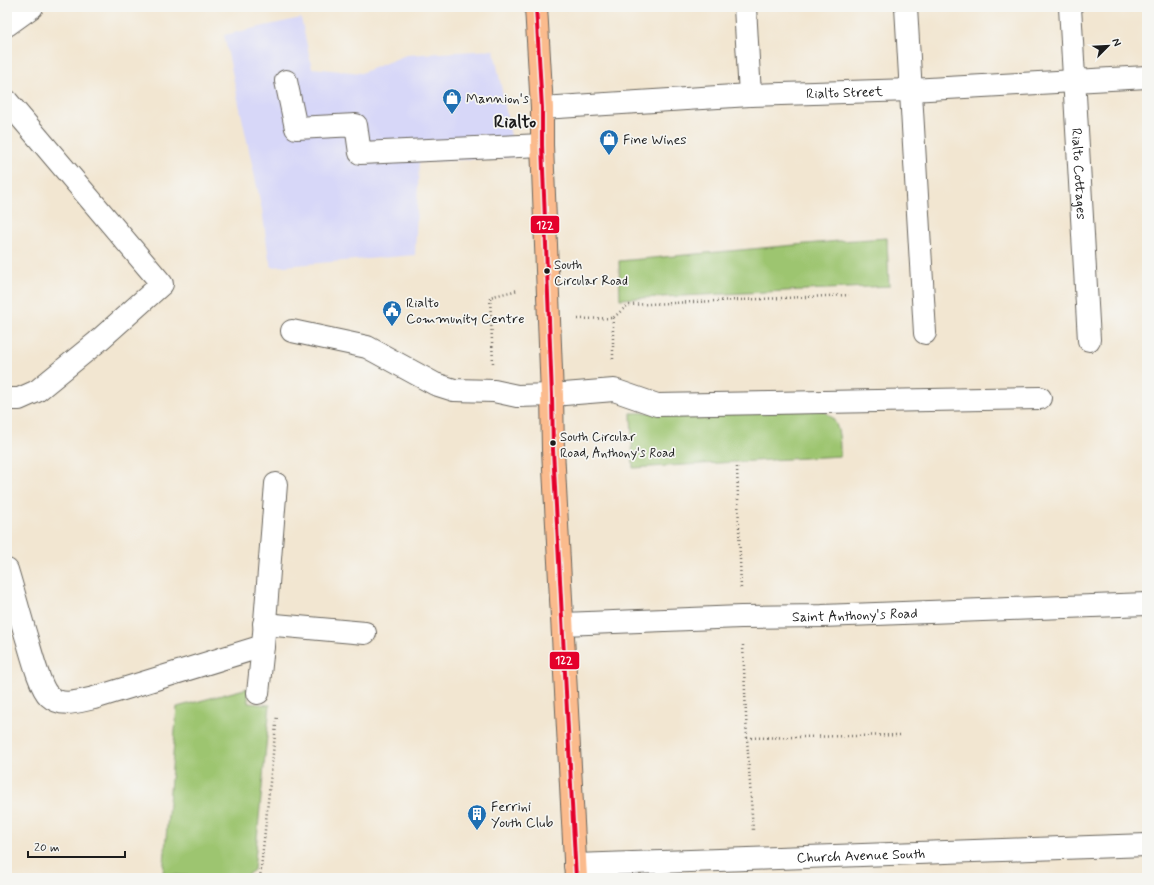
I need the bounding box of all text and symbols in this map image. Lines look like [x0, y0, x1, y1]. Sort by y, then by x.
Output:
north arrow [1088, 26, 1128, 66]
text: N [1108, 36, 1124, 49]
street label: Rialto Street [806, 83, 884, 103]
shop icon: Mannion's [441, 87, 463, 115]
place label: Mannion's [466, 90, 529, 108]
district label: Rialto [494, 110, 536, 134]
shop icon: Fine Wines [598, 128, 620, 156]
street label: Rialto Cottages [1067, 128, 1090, 220]
place label: Fine Wines [623, 131, 687, 149]
line badge: 122 [530, 215, 560, 234]
text: 122 [536, 219, 554, 233]
place label: South Circular Road [554, 257, 628, 290]
marker: South Circular Road [542, 266, 552, 276]
place label: Rialto Community Centre [406, 294, 525, 328]
public building icon: Rialto Community Centre [381, 299, 403, 327]
place label: South Circular Road, Anthony's Road [560, 429, 675, 462]
marker: South Circular Road, Anthony's Road [548, 438, 558, 448]
street label: Saint Anthony's Road [792, 604, 918, 626]
line badge: 122 [549, 651, 580, 670]
text: 122 [555, 654, 573, 668]
place label: Ferrini Youth Club [491, 798, 554, 832]
building icon: Ferrini Youth Club [466, 803, 488, 831]
scale bar [28, 833, 125, 859]
text: 20 m [34, 840, 60, 856]
street label: Church Avenue South [796, 845, 926, 867]

